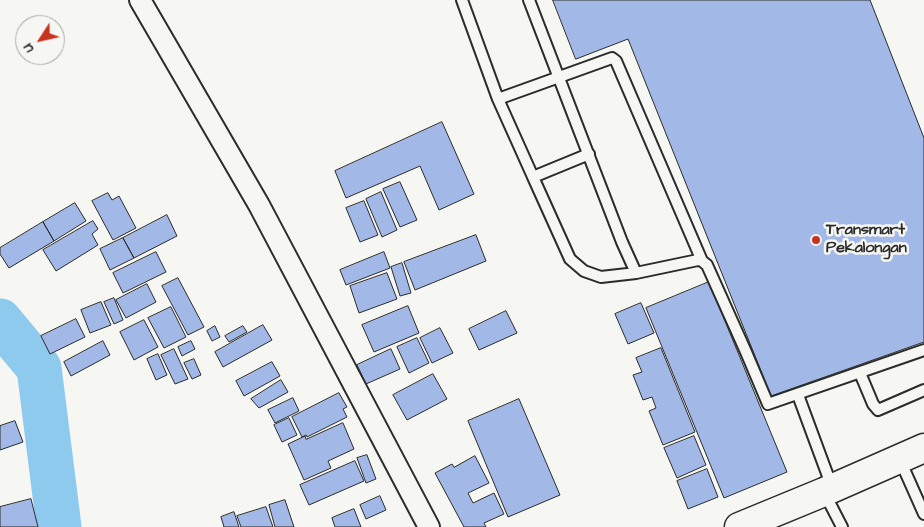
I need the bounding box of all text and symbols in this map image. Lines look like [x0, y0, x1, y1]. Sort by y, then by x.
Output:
north arrow [15, 15, 65, 65]
text: U [18, 39, 39, 57]
place label: Transmart Pekalongan [826, 221, 907, 259]
marker: Transmart Pekalongan [810, 234, 822, 246]

